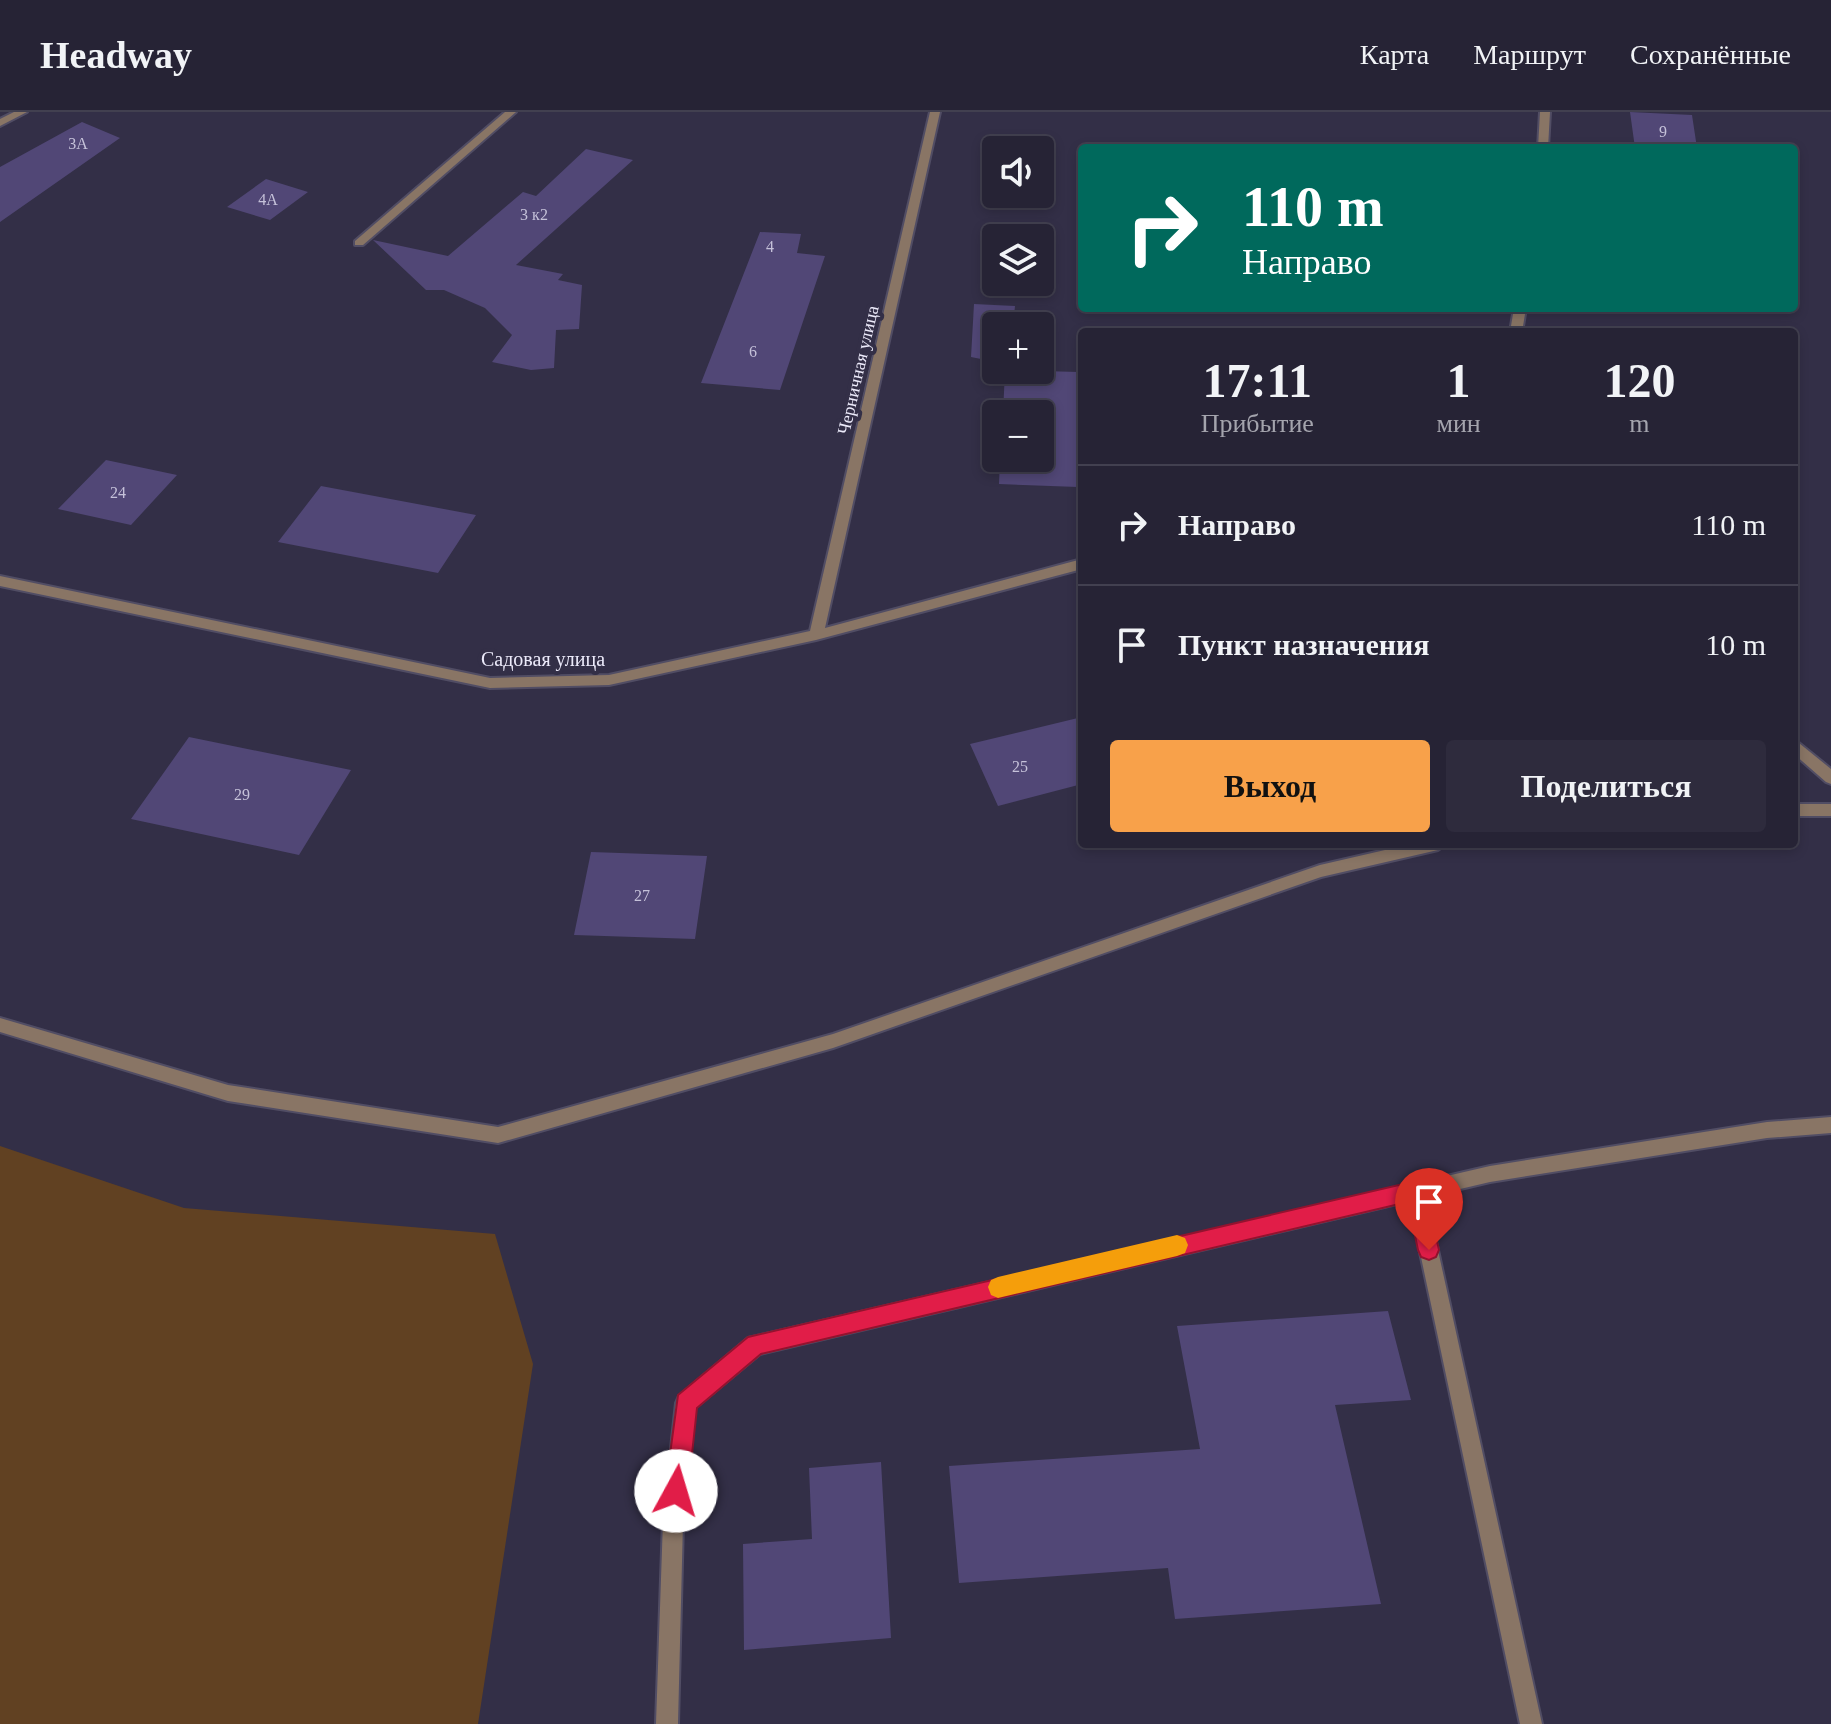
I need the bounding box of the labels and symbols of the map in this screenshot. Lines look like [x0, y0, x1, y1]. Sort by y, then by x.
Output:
house number: 9 [1659, 123, 1667, 140]
house number: 3А [68, 135, 88, 152]
house number: 4А [258, 191, 278, 208]
house number: 3 к2 [520, 206, 548, 223]
house number: 4 [766, 238, 774, 255]
street label: Черничная улица [833, 304, 883, 436]
house number: 6 [749, 343, 757, 360]
house number: 24 [110, 484, 126, 501]
street label: Садовая улица [481, 648, 605, 671]
house number: 25 [1012, 758, 1028, 775]
house number: 29 [234, 786, 250, 803]
house number: 27 [634, 887, 650, 904]
pin [1395, 1168, 1463, 1250]
position arrow [634, 1449, 718, 1533]

